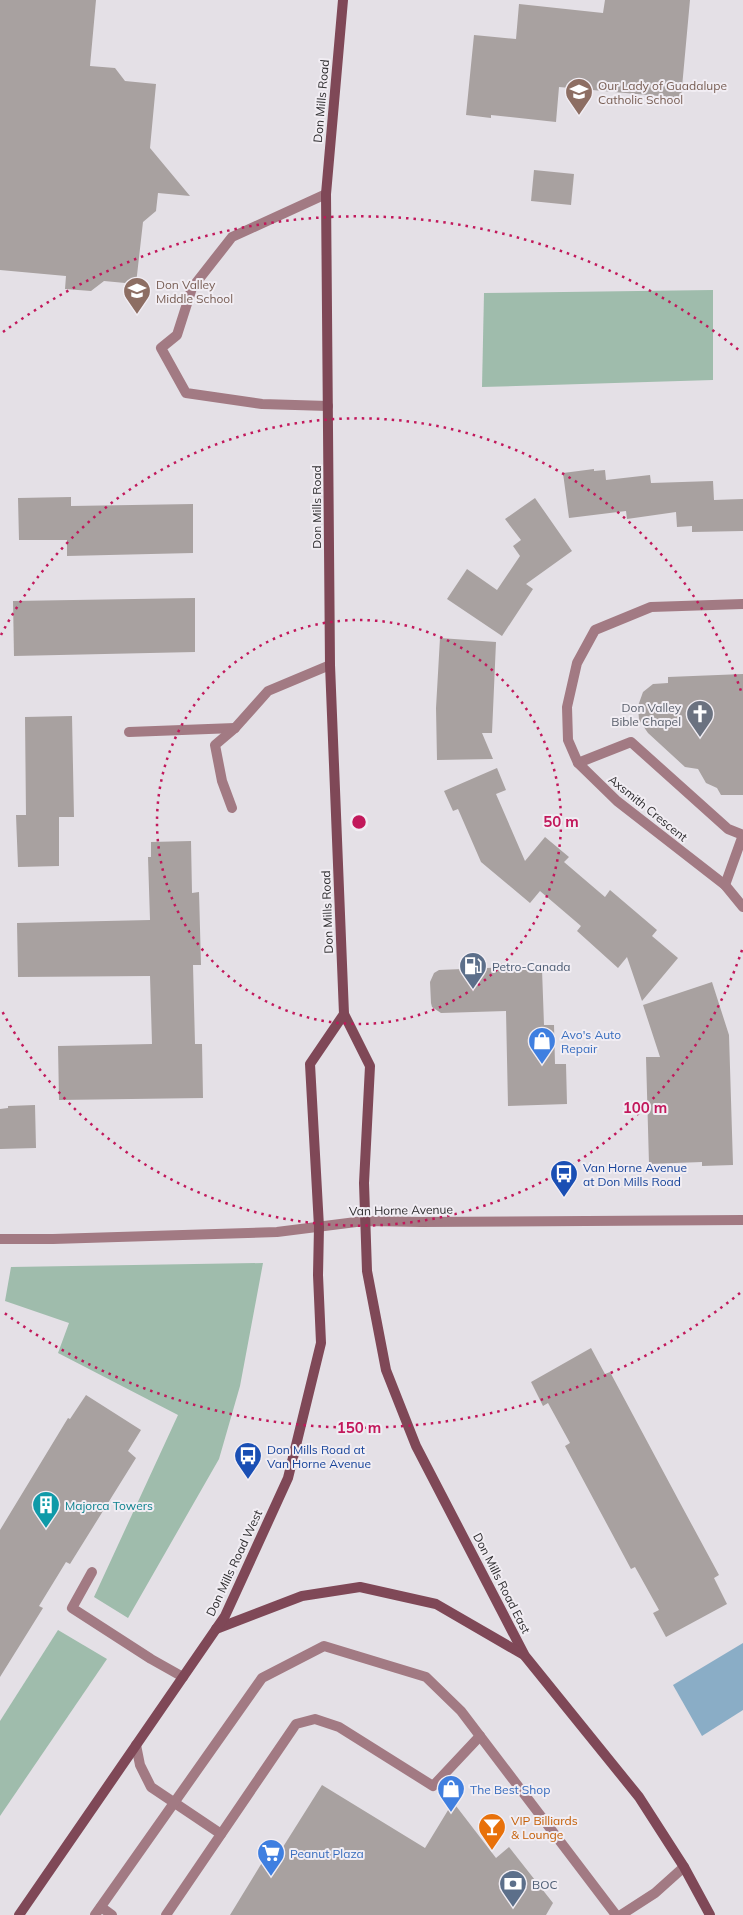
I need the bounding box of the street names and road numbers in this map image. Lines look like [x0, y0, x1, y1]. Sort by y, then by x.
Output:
street label: Don Mills Road [310, 59, 332, 143]
street label: Don Mills Road [309, 465, 324, 549]
street label: Axsmith Crescent [606, 772, 690, 844]
street label: Don Mills Road [318, 870, 336, 954]
street label: Van Horne Avenue [349, 1202, 453, 1218]
street label: Don Mills Road West [203, 1507, 265, 1619]
street label: Don Mills Road East [470, 1530, 534, 1636]

